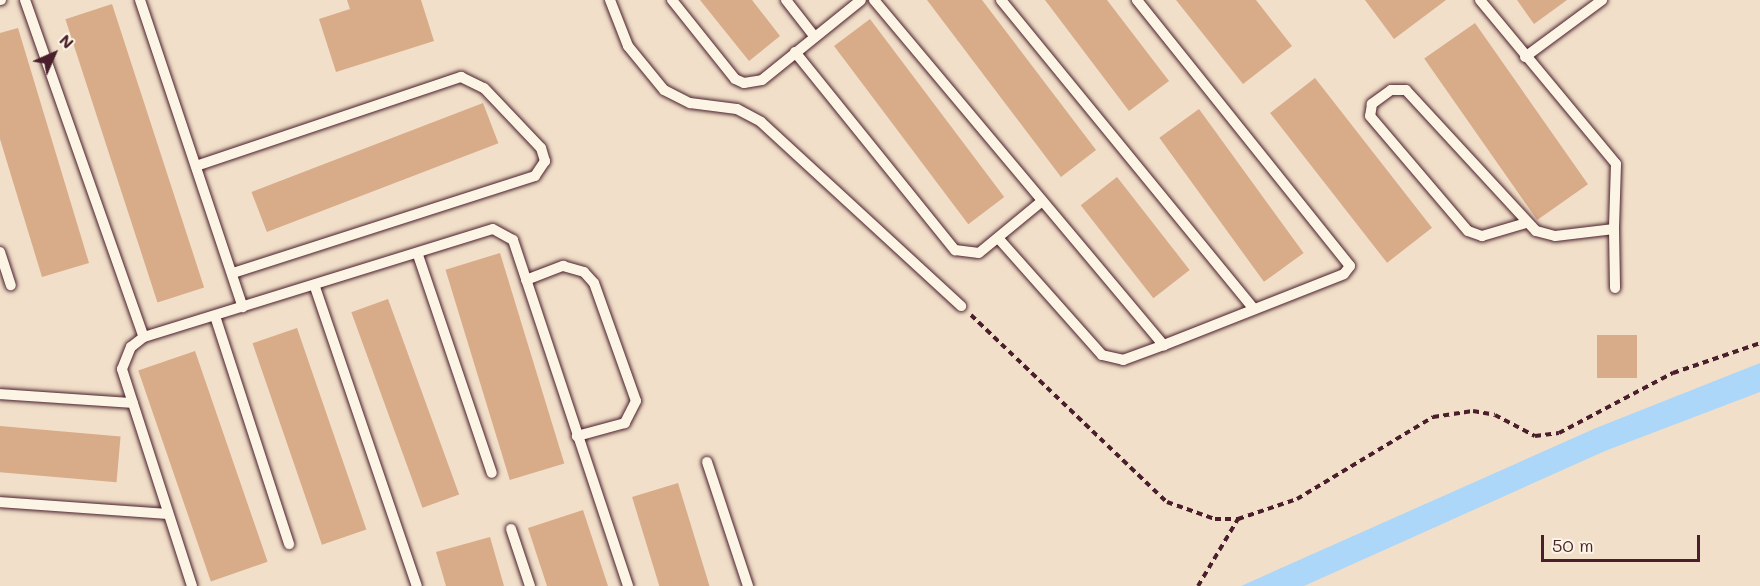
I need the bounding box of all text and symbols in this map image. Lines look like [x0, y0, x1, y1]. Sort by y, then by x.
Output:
north arrow [24, 24, 84, 84]
text: N [55, 29, 79, 53]
scale bar [1544, 523, 1703, 561]
text: 50 m [1552, 533, 1594, 557]

